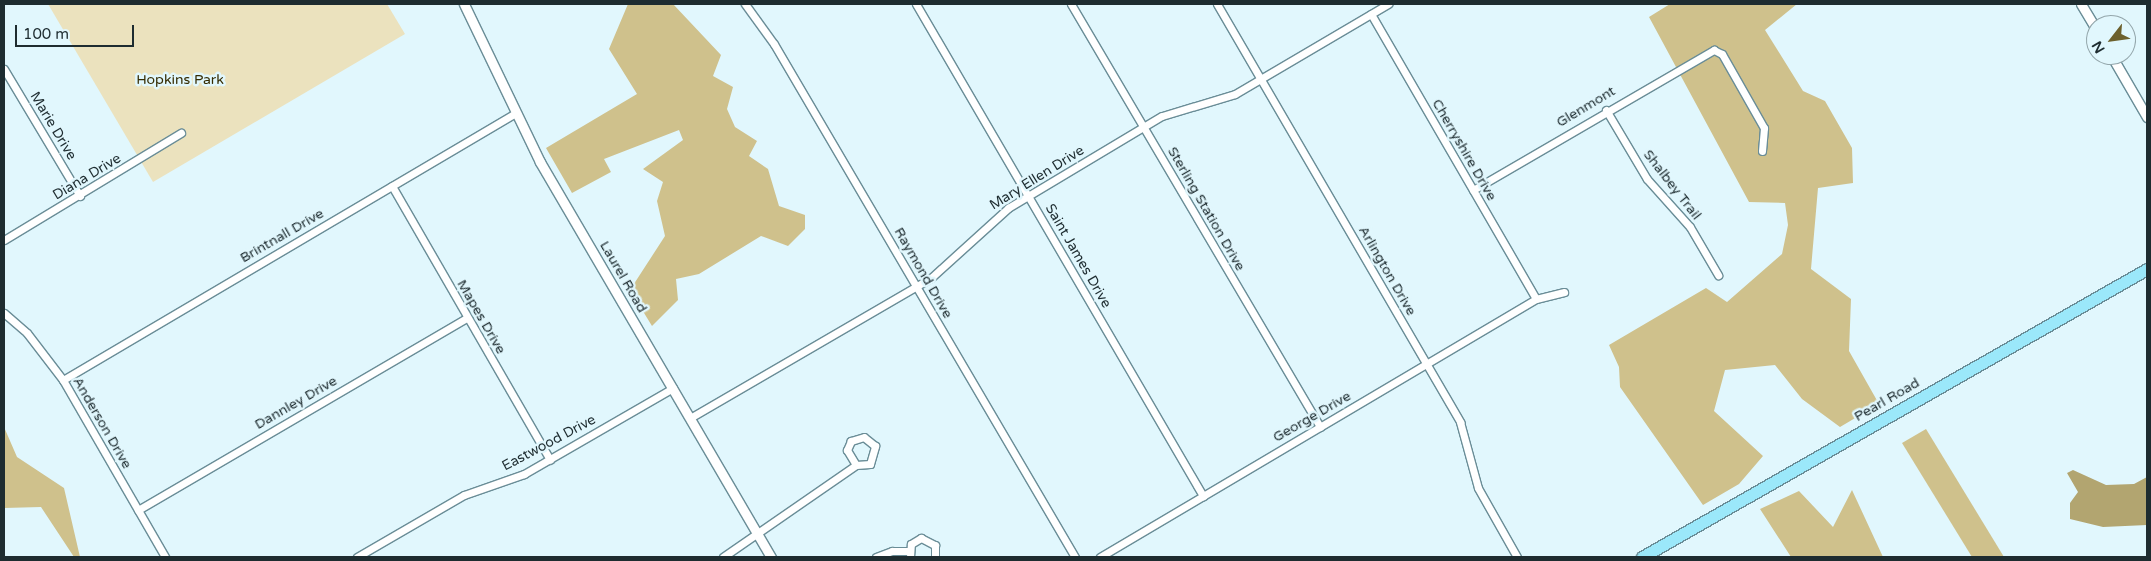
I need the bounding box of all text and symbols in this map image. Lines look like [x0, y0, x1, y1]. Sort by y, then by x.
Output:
scale bar [18, 15, 136, 47]
north arrow [2086, 15, 2136, 65]
text: 100 m [23, 25, 69, 43]
text: N [2088, 38, 2109, 56]
park label: Hopkins Park [136, 72, 224, 88]
street label: Glenmont [1554, 83, 1618, 131]
street label: Marie Drive [26, 89, 80, 163]
street label: Cherryshire Drive [1428, 96, 1500, 204]
street label: Mary Ellen Drive [987, 142, 1087, 214]
street label: Sterling Station Drive [1164, 144, 1248, 274]
street label: Shalbey Trail [1639, 147, 1705, 223]
street label: Diana Drive [50, 150, 124, 204]
street label: Saint James Drive [1041, 201, 1115, 311]
street label: Brintnall Drive [237, 205, 327, 267]
street label: Arlington Drive [1355, 223, 1419, 319]
street label: Raymond Drive [890, 225, 956, 321]
street label: Laurel Road [596, 238, 650, 316]
street label: Mapes Drive [453, 277, 509, 357]
street label: Dannley Drive [252, 373, 340, 433]
street label: Anderson Drive [69, 374, 135, 472]
street label: Pearl Road [1851, 375, 1923, 425]
street label: George Drive [1270, 388, 1354, 446]
street label: Eastwood Drive [499, 411, 599, 475]

